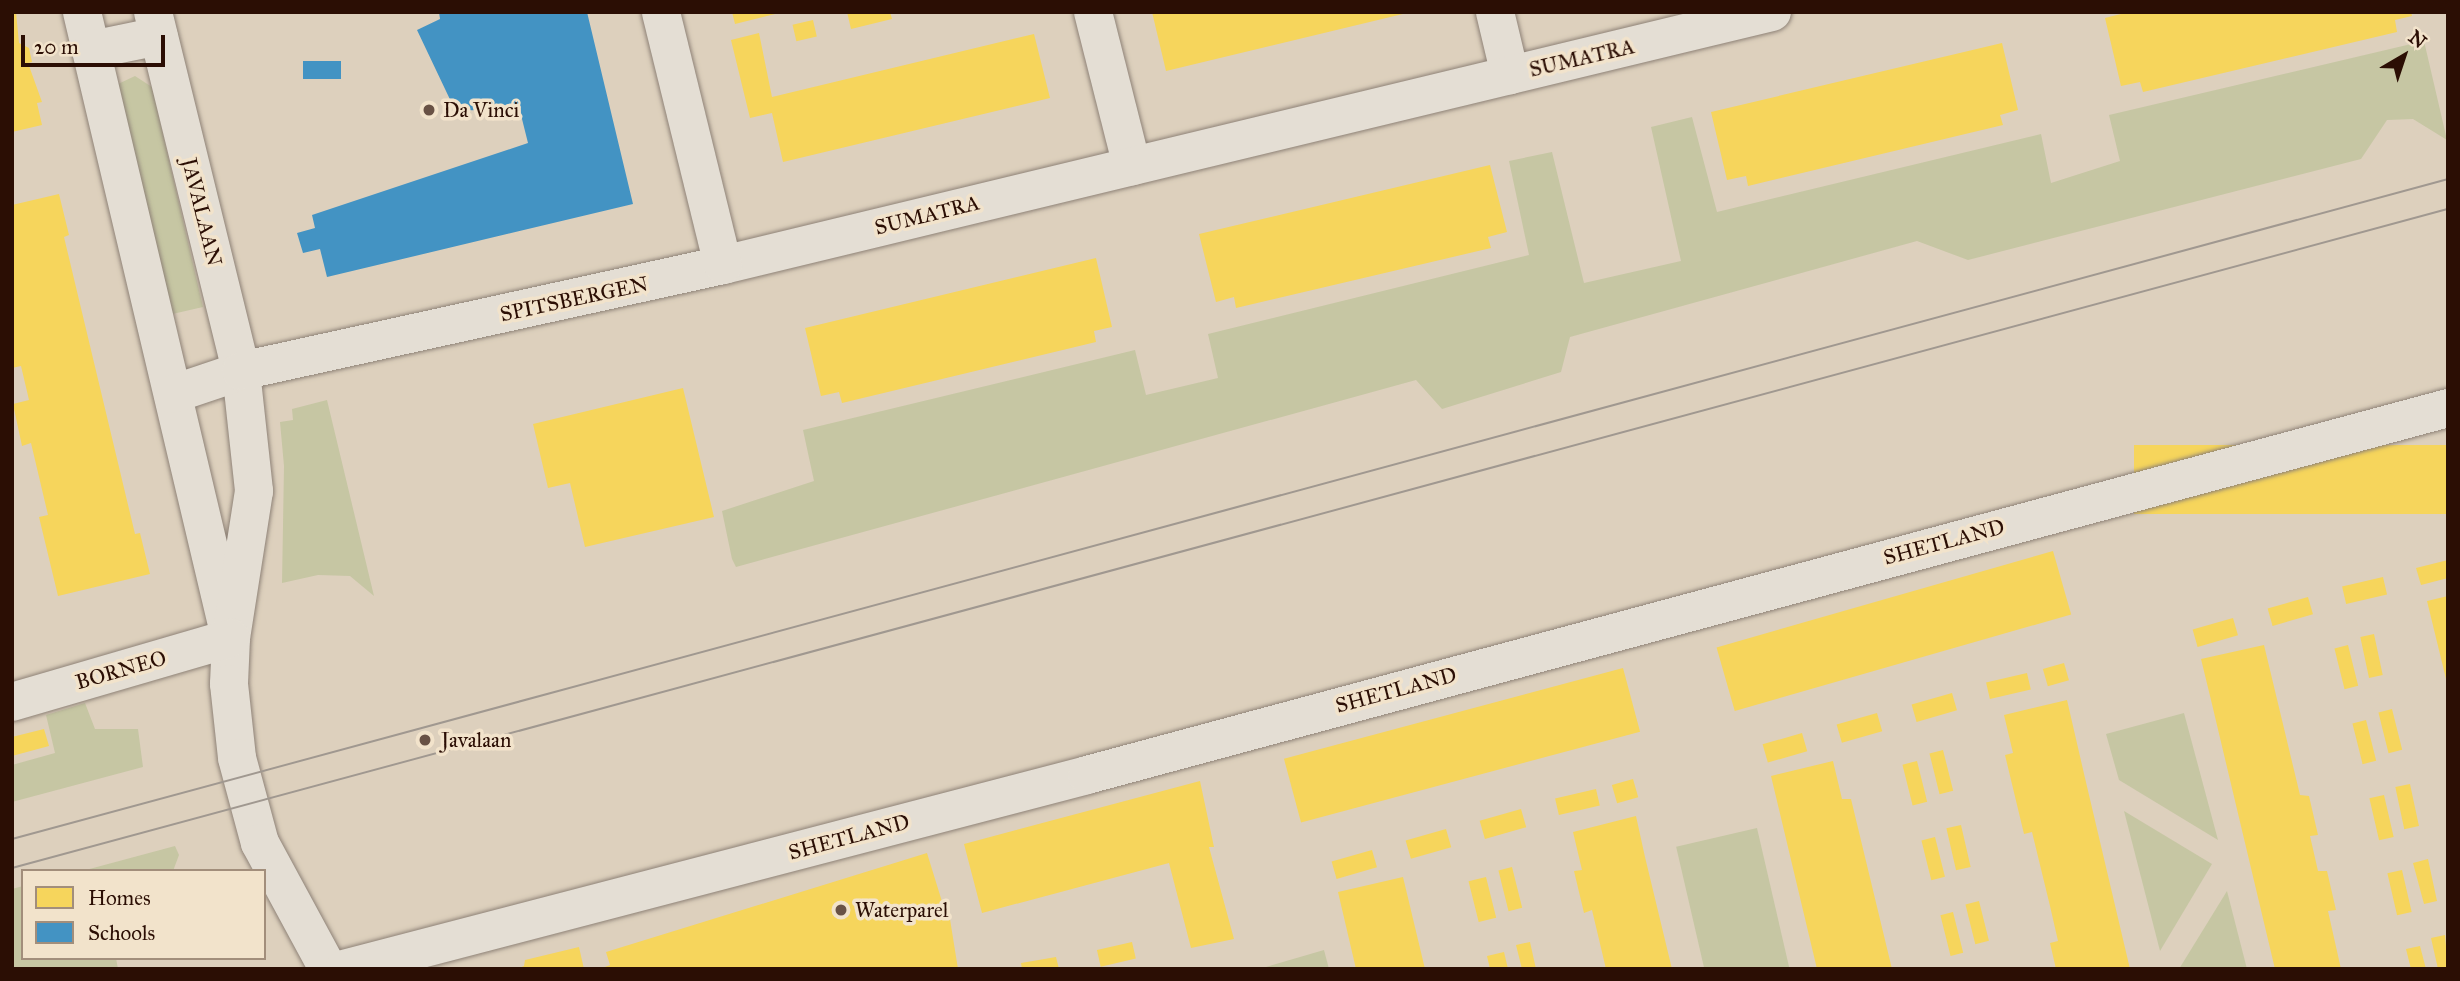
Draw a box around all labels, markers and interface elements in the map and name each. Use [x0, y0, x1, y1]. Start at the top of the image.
scale bar [24, 21, 168, 65]
north arrow [2369, 21, 2439, 91]
text: N [2404, 25, 2431, 53]
text: 20 m [34, 34, 79, 60]
street label: SUMATRA [1527, 34, 1637, 82]
place label: Da Vinci [443, 97, 519, 123]
marker: Da Vinci [421, 102, 437, 118]
street label: JAVALAAN [176, 155, 228, 269]
street label: SUMATRA [872, 190, 982, 240]
street label: SPITSBERGEN [498, 271, 650, 327]
street label: SHETLAND [1881, 514, 2007, 570]
street label: BORNEO [73, 645, 169, 695]
street label: SHETLAND [1333, 662, 1459, 718]
place label: Javalaan [441, 727, 511, 753]
marker: Javalaan [415, 730, 435, 750]
street label: SHETLAND [786, 809, 912, 865]
legend [21, 869, 266, 960]
text: Homes [88, 885, 151, 911]
place label: Waterparel [855, 897, 948, 923]
marker: Waterparel [833, 902, 849, 918]
text: Schools [88, 920, 155, 946]

